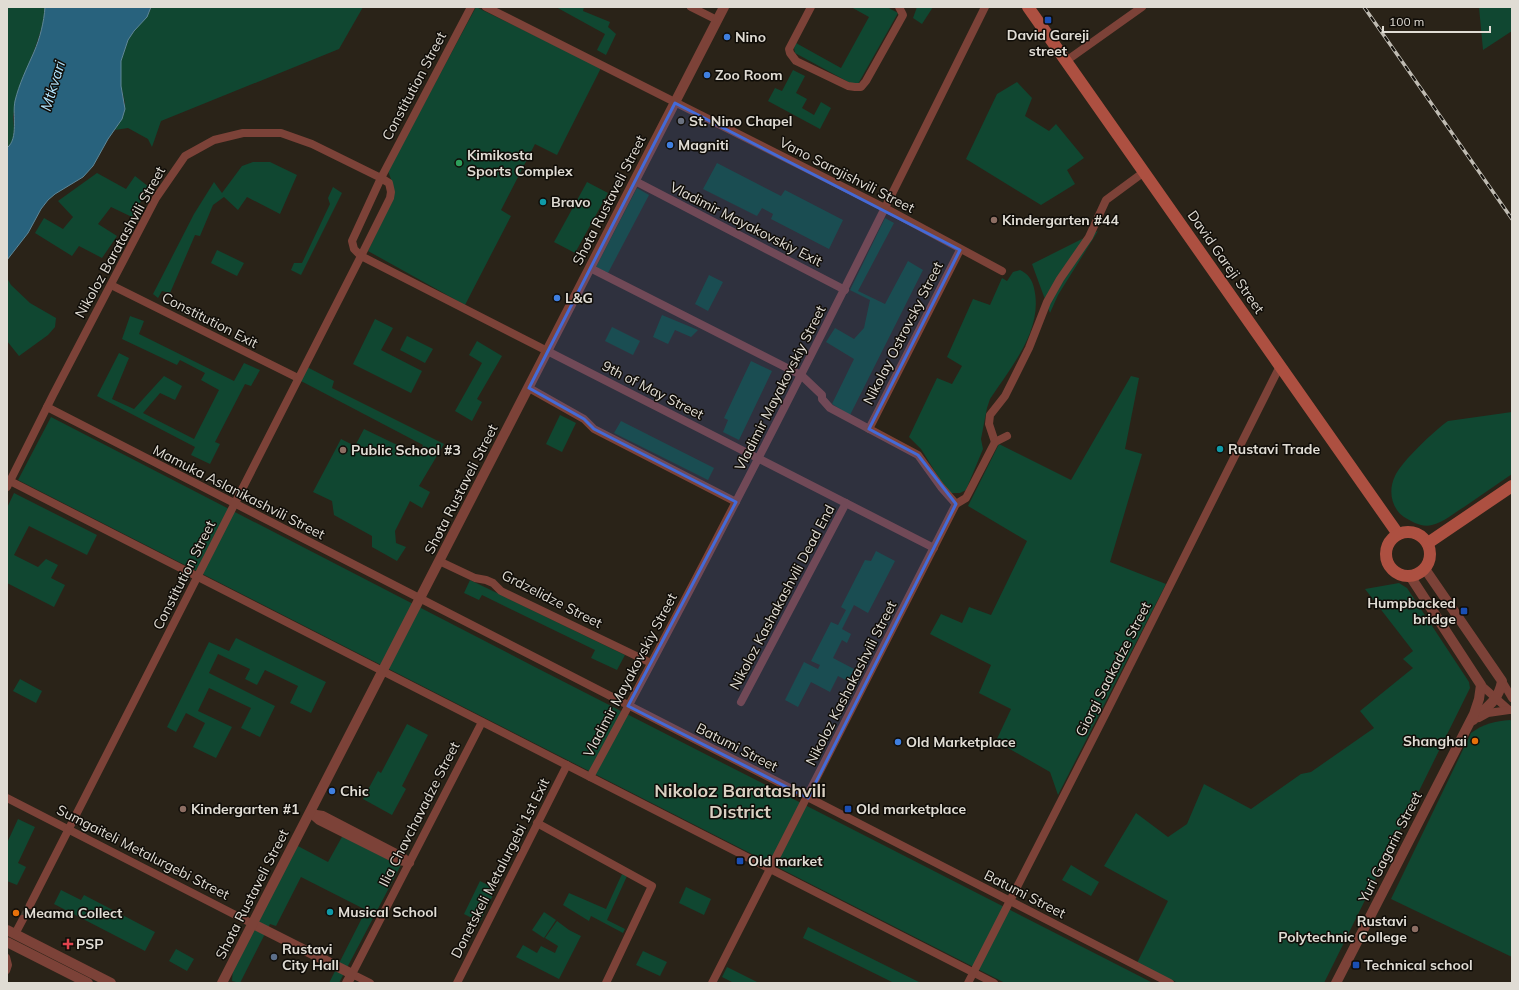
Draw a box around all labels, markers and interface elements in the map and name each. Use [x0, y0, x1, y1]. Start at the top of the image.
scale bar [1383, 8, 1490, 34]
text: 100 m [1389, 14, 1424, 29]
marker: David Gareji street [1043, 15, 1053, 25]
place label: David Gareji street [1007, 26, 1089, 60]
place label: Nino [735, 28, 766, 46]
street label: Constitution Street [378, 29, 450, 143]
marker: Nino [722, 32, 732, 42]
water label: Mtkvari [36, 58, 69, 113]
place label: Zoo Room [715, 66, 783, 84]
marker: Zoo Room [702, 70, 712, 80]
place label: St. Nino Chapel [689, 112, 792, 130]
marker: St. Nino Chapel [676, 116, 686, 126]
street label: Shota Rustaveli Street [568, 132, 650, 268]
street label: Vano Sarajishvili Street [776, 133, 918, 217]
place label: Magniti [678, 136, 729, 154]
marker: Magniti [665, 140, 675, 150]
place label: Kimikosta Sports Complex [467, 146, 573, 180]
marker: Kimikosta Sports Complex [454, 158, 464, 168]
street label: Nikoloz Baratashvili Street [71, 163, 169, 321]
street label: Vladimir Mayakovskiy Exit [667, 178, 825, 270]
place label: Bravo [551, 193, 590, 211]
marker: Bravo [538, 197, 548, 207]
street label: David Gareji Street [1184, 207, 1268, 317]
place label: Kindergarten #44 [1002, 211, 1119, 229]
marker: Kindergarten #44 [989, 215, 999, 225]
street label: Nikolay Ostrovsky Street [859, 258, 947, 408]
street label: Constitution Exit [159, 288, 261, 352]
place label: L&G [565, 289, 593, 307]
marker: L&G [552, 293, 562, 303]
street label: Vladimir Mayakovskiy Street [730, 302, 830, 474]
street label: 9th of May Street [599, 357, 707, 423]
street label: Shota Rustaveli Street [420, 421, 502, 557]
place label: Rustavi Trade [1228, 440, 1321, 458]
street label: Mamuka Aslanikashvili Street [150, 441, 328, 543]
place label: Public School #3 [351, 441, 461, 459]
marker: Rustavi Trade [1215, 444, 1225, 454]
marker: Public School #3 [338, 445, 348, 455]
street label: Nikoloz Kashakashvili Dead End [725, 501, 839, 693]
street label: Constitution Street [149, 517, 219, 633]
street label: Grdzelidze Street [499, 566, 605, 632]
street label: Vladimir Mayakovskiy Street [579, 590, 681, 760]
place label: Humpbacked bridge [1367, 594, 1456, 628]
street label: Nikoloz Kashakashvili Street [802, 598, 900, 768]
street label: Giorgi Saakadze Street [1071, 599, 1155, 739]
marker: Humpbacked bridge [1459, 606, 1469, 616]
street label: Batumi Street [693, 719, 781, 775]
place label: Shanghai [1403, 732, 1467, 750]
place label: Old Marketplace [906, 733, 1016, 751]
marker: Shanghai [1470, 736, 1480, 746]
marker: Old Marketplace [893, 737, 903, 747]
street label: Ilia Chavchavadze Street [375, 738, 463, 890]
street label: Donetskeli Metalurgebi 1st Exit [447, 775, 553, 961]
district label: Nikoloz Baratashvili District [654, 779, 826, 823]
place label: Chic [340, 782, 369, 800]
marker: Chic [327, 786, 337, 796]
street label: Yuri Gagarin Street [1354, 788, 1426, 906]
place label: Kindergarten #1 [191, 800, 299, 818]
place label: Old marketplace [856, 800, 966, 818]
street label: Sumgaiteli Metalurgebi Street [54, 801, 232, 904]
marker: Kindergarten #1 [178, 804, 188, 814]
marker: Old marketplace [843, 804, 853, 814]
street label: Shota Rustaveli Street [211, 826, 293, 962]
place label: Old market [748, 852, 823, 870]
marker: Old market [735, 856, 745, 866]
street label: Batumi Street [981, 866, 1069, 922]
place label: Musical School [338, 903, 437, 921]
place label: Meama Collect [24, 904, 123, 922]
marker: Musical School [325, 907, 335, 917]
marker: Meama Collect [11, 908, 21, 918]
place label: Rustavi Polytechnic College [1278, 912, 1407, 946]
marker: Rustavi Polytechnic College [1410, 924, 1420, 934]
place label: PSP [76, 935, 104, 953]
marker: PSP [63, 939, 73, 949]
place label: Rustavi City Hall [282, 940, 339, 974]
marker: Rustavi City Hall [269, 952, 279, 962]
place label: Technical school [1364, 956, 1473, 974]
marker: Technical school [1351, 960, 1361, 970]

